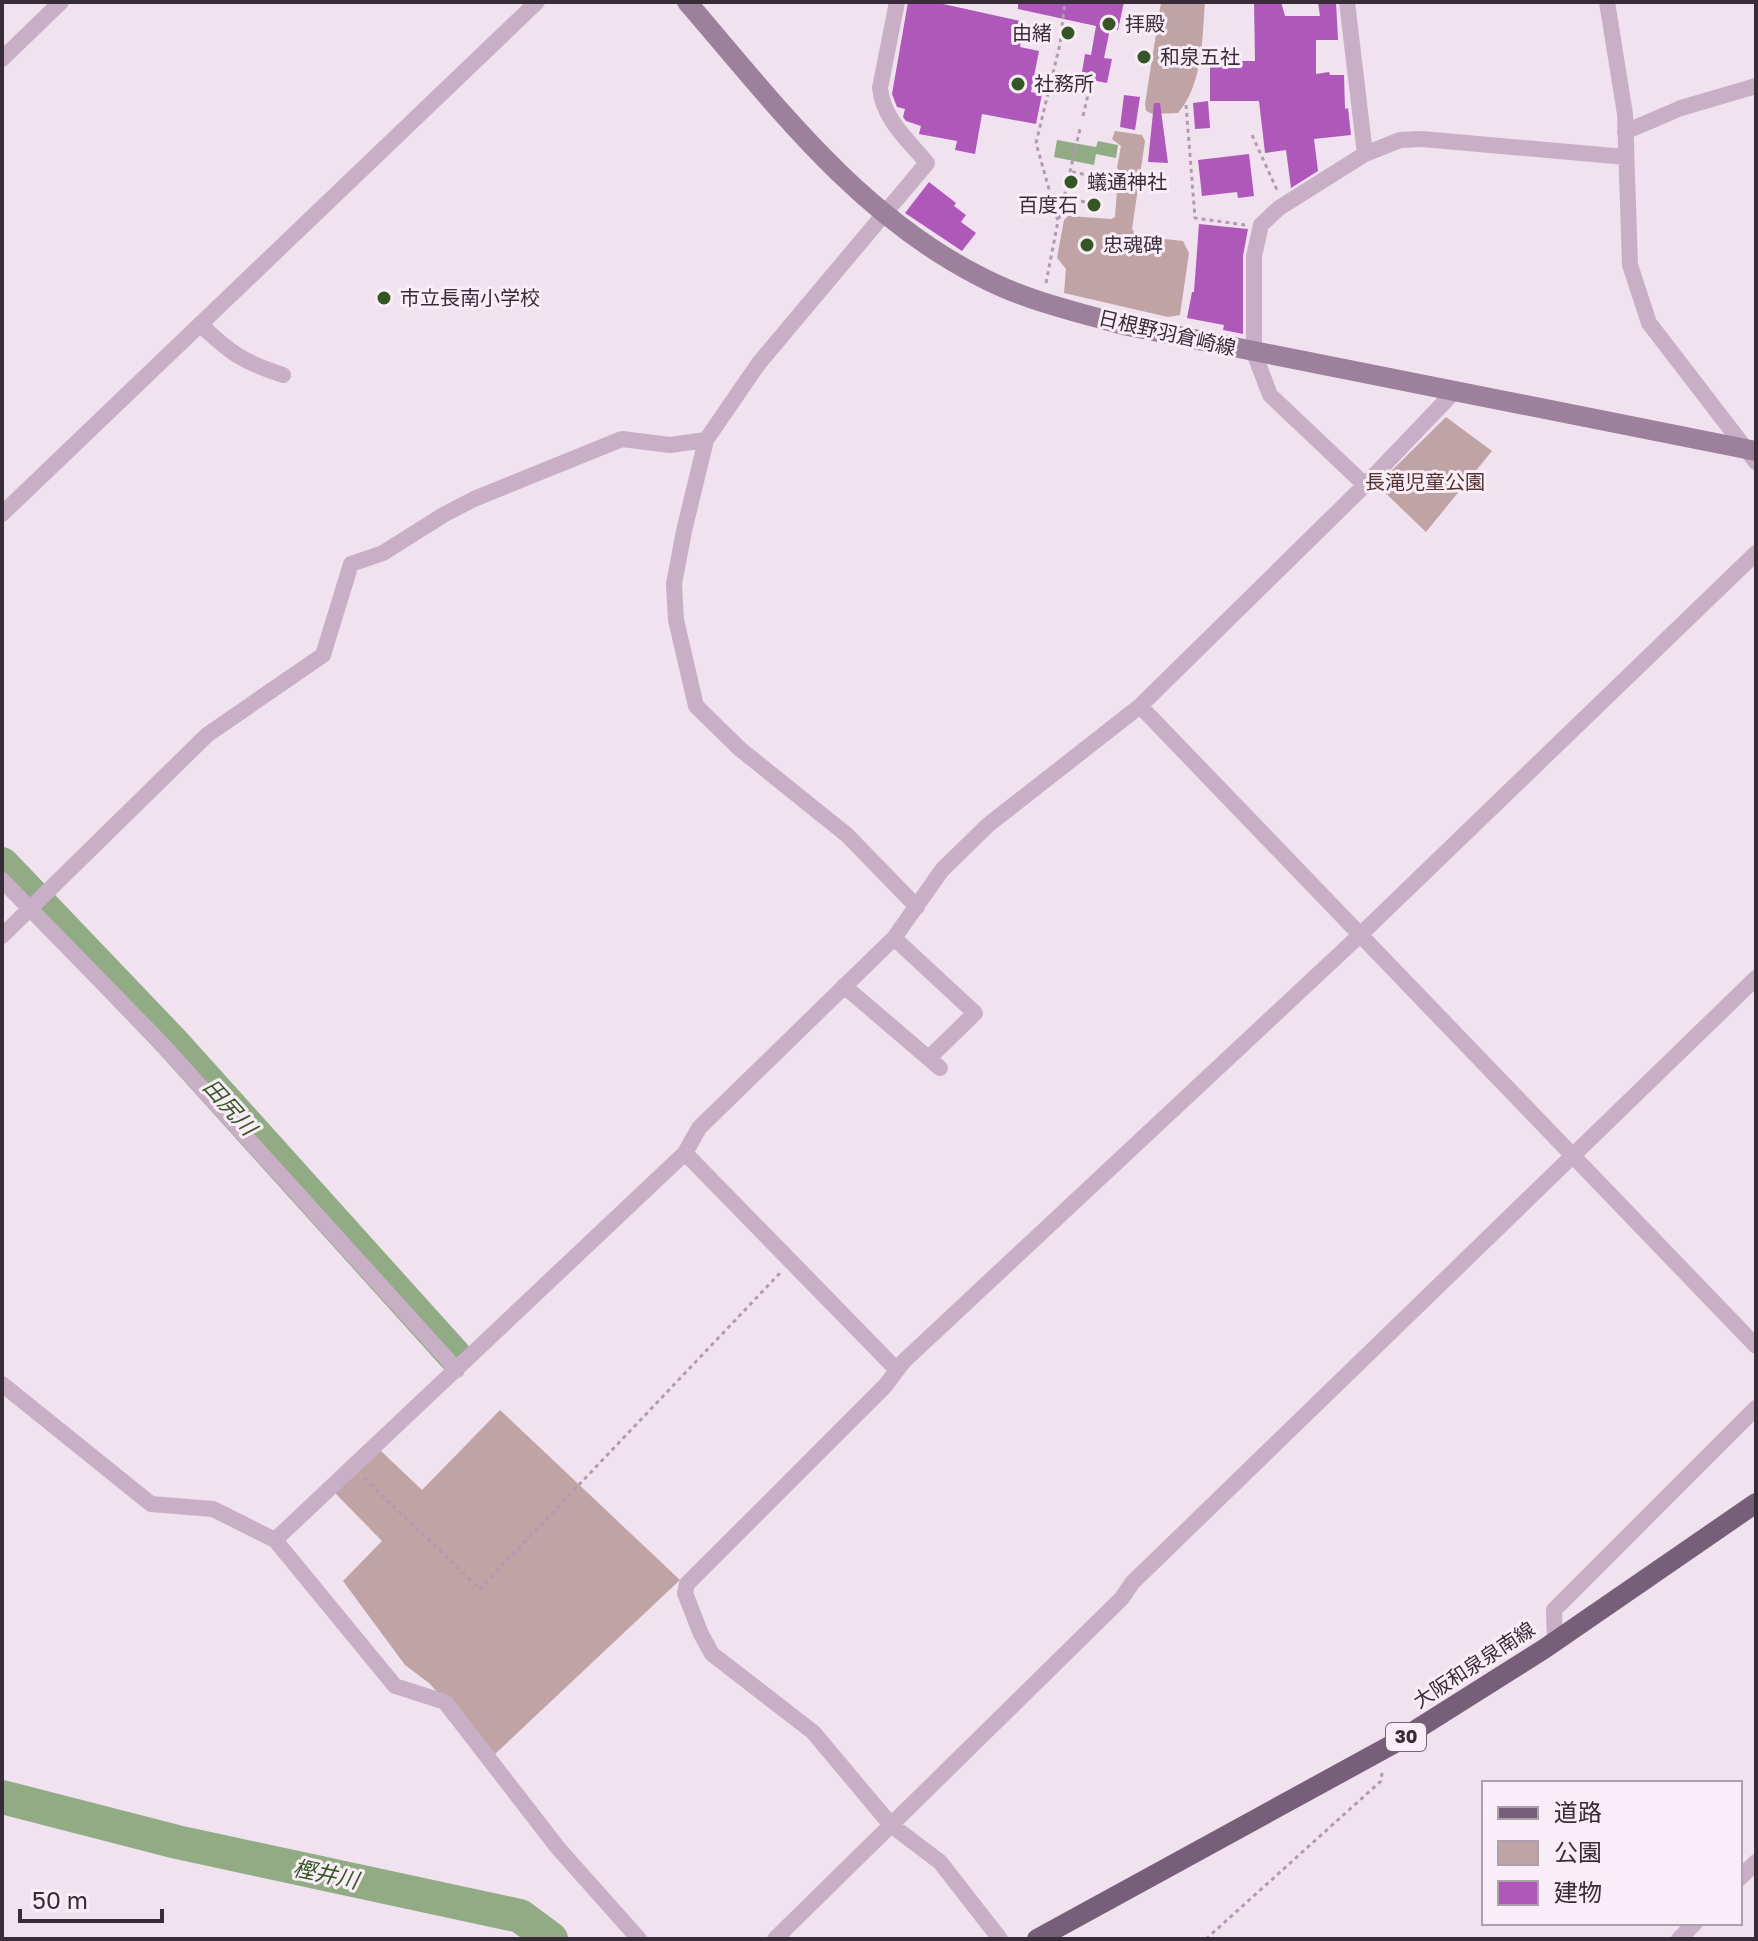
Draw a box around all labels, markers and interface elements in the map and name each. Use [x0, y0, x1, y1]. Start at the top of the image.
place label: 拝殿 [1125, 11, 1165, 35]
marker: 拝殿 [1100, 15, 1118, 33]
place label: 由緒 [1012, 20, 1052, 44]
marker: 由緒 [1059, 24, 1077, 42]
place label: 和泉五社 [1160, 44, 1240, 68]
marker: 和泉五社 [1135, 48, 1153, 66]
place label: 社務所 [1034, 71, 1094, 95]
marker: 社務所 [1009, 75, 1027, 93]
place label: 蟻通神社 [1087, 169, 1167, 193]
marker: 蟻通神社 [1062, 173, 1080, 191]
place label: 百度石 [1018, 192, 1078, 216]
marker: 百度石 [1085, 196, 1103, 214]
place label: 忠魂碑 [1103, 232, 1163, 256]
marker: 忠魂碑 [1078, 236, 1096, 254]
place label: 市立長南小学校 [400, 285, 540, 309]
marker: 市立長南小学校 [375, 289, 393, 307]
street label: 日根野羽倉崎線 [1096, 305, 1238, 359]
park label: 長滝児童公園 [1365, 469, 1485, 493]
water label: 田尻川 [198, 1073, 264, 1142]
street label: 大阪和泉泉南線 [1408, 1616, 1539, 1712]
road number: 30 [1386, 1723, 1426, 1751]
legend [1482, 1781, 1742, 1925]
text: 道路 [1554, 1797, 1602, 1826]
text: 公園 [1554, 1837, 1602, 1866]
water label: 樫井川 [291, 1853, 363, 1894]
scale bar [20, 1873, 162, 1923]
text: 建物 [1554, 1877, 1602, 1906]
text: 50 m [32, 1885, 88, 1914]

